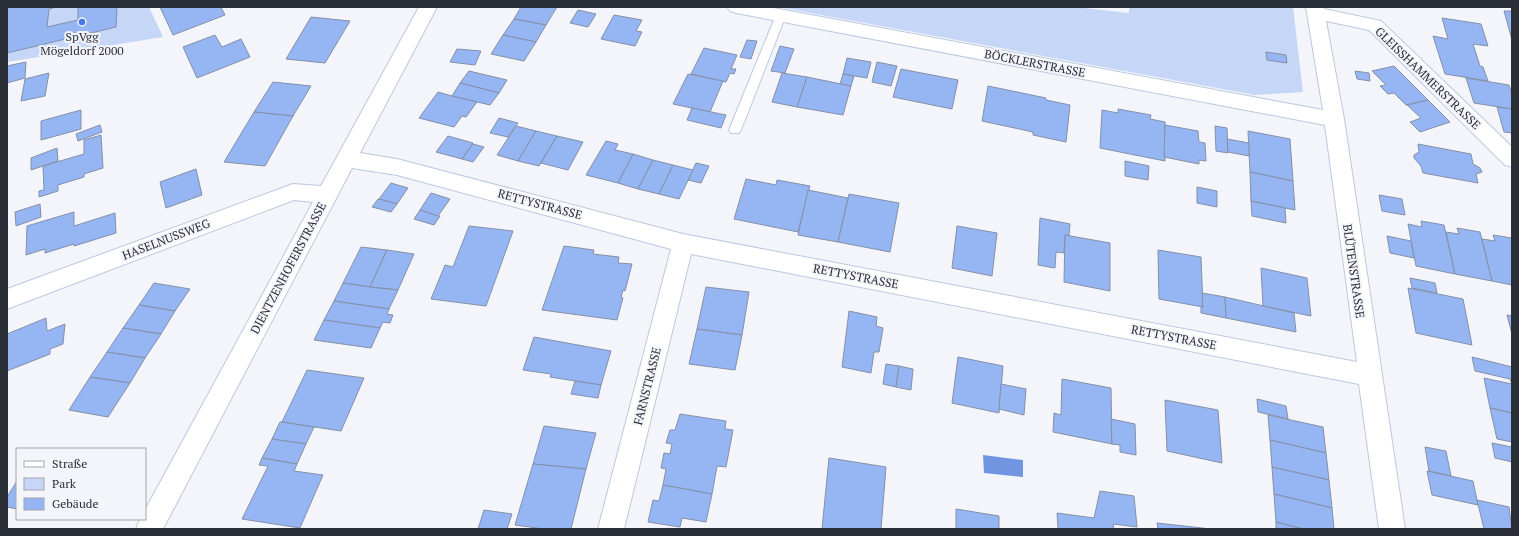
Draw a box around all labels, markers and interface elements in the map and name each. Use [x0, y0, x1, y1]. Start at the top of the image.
marker: SpVgg Mögeldorf 2000 [77, 17, 87, 27]
street label: GLEISSHAMMERSTRASSE [1372, 24, 1484, 132]
place label: SpVgg Mögeldorf 2000 [40, 29, 124, 58]
street label: BÖCKLERSTRASSE [983, 46, 1087, 80]
street label: RETTYSTRASSE [496, 186, 584, 222]
street label: DIENTZENHOFERSTRASSE [247, 200, 329, 336]
street label: HASELNUSSWEG [120, 215, 213, 263]
street label: BLÜTENSTRASSE [1340, 223, 1368, 319]
street label: RETTYSTRASSE [812, 260, 900, 292]
street label: RETTYSTRASSE [1130, 321, 1218, 353]
street label: FARNSTRASSE [630, 345, 664, 427]
legend [16, 448, 146, 520]
text: Straße [52, 456, 87, 471]
text: Park [52, 476, 77, 491]
text: Gebäude [52, 496, 98, 511]

